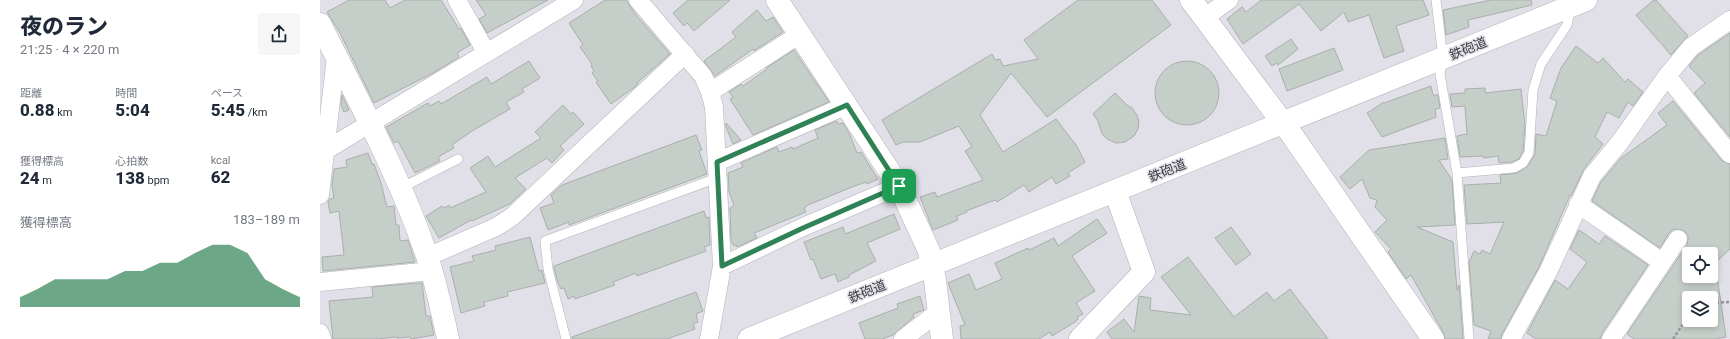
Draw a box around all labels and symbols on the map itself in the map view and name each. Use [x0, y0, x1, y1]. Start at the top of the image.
street label: 鉄砲道 [1447, 34, 1489, 63]
street label: 鉄砲道 [1146, 156, 1188, 185]
pin [882, 169, 916, 203]
street label: 鉄砲道 [846, 277, 888, 306]

